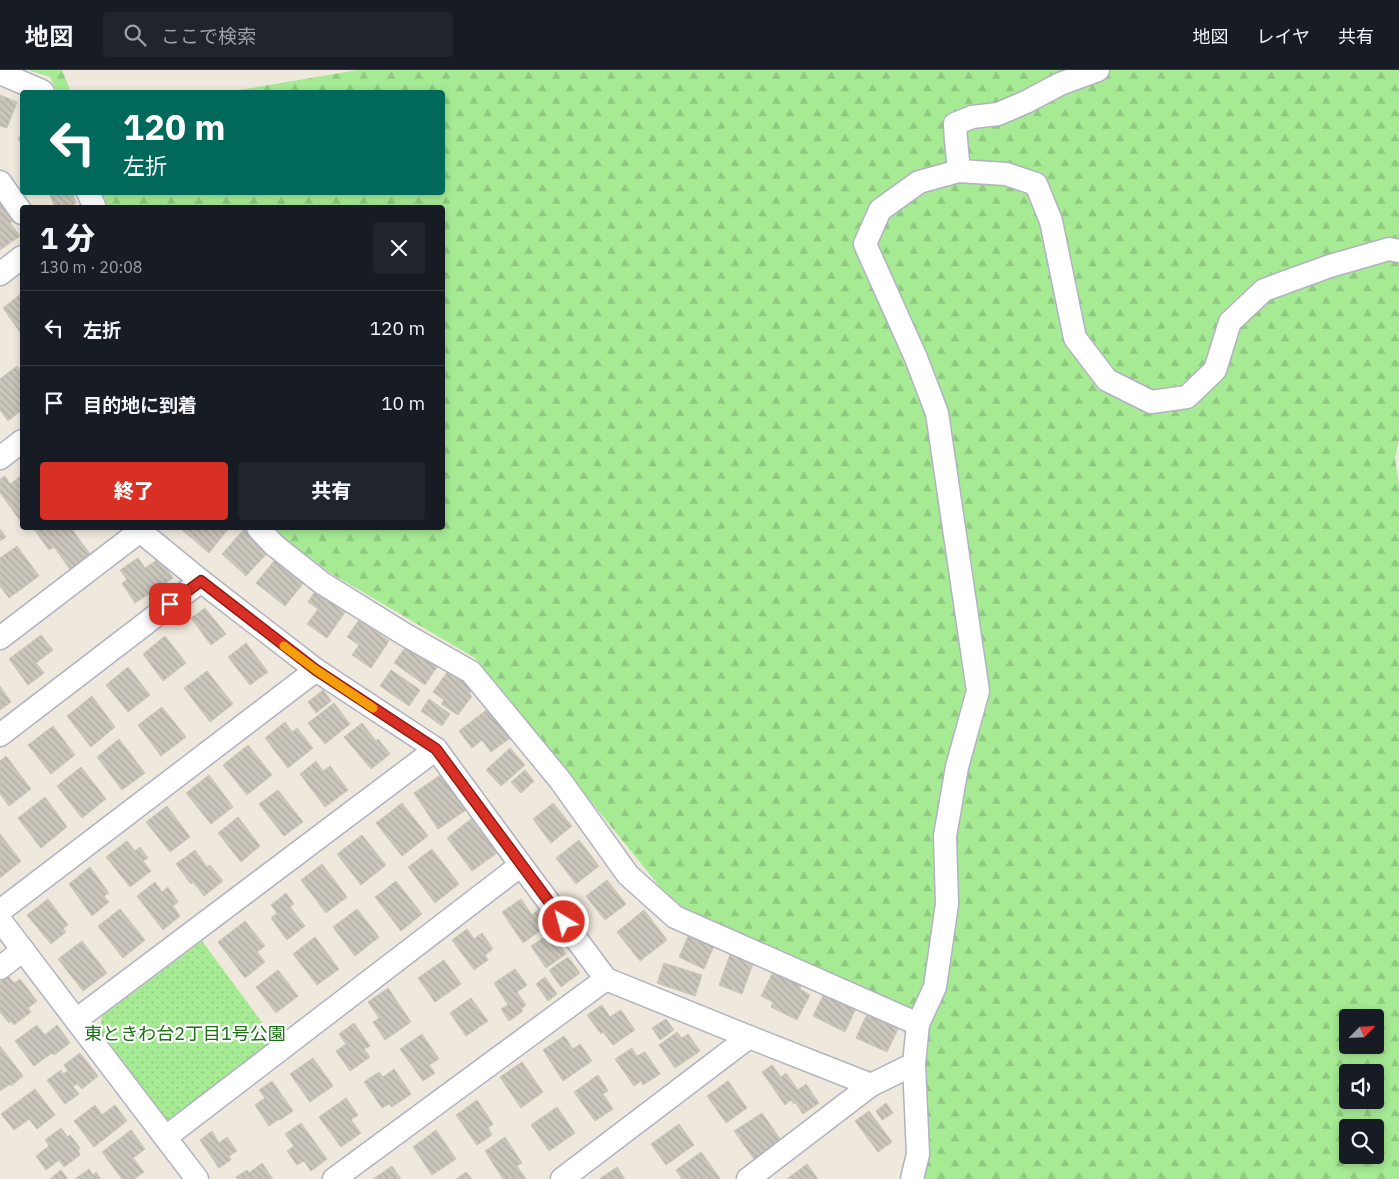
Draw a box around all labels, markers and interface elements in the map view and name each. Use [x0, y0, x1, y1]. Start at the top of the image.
search box [103, 12, 453, 57]
text: 地図 [25, 20, 73, 52]
icon: search [121, 21, 149, 49]
text: ここで検索 [161, 24, 256, 48]
text: 地図 [1193, 25, 1229, 48]
text: レイヤ [1257, 25, 1310, 48]
text: 共有 [1338, 25, 1374, 48]
text: 120 m [123, 104, 226, 150]
icon: left [40, 110, 105, 175]
text: 左折 [123, 151, 167, 180]
text: 1 分 [40, 218, 95, 257]
button: close [373, 222, 425, 274]
text: 130 m · 20:08 [40, 257, 142, 277]
icon: left [40, 314, 68, 342]
text: 120 m [370, 316, 425, 340]
text: 左折 [83, 318, 121, 342]
icon: arrive [40, 389, 68, 417]
text: 10 m [381, 391, 425, 415]
text: 目的地に到着 [83, 393, 197, 417]
button: 終了 [40, 462, 228, 520]
button: 共有 [238, 462, 425, 520]
pin [149, 583, 191, 625]
icon: arrive [156, 590, 184, 618]
position arrow [537, 895, 589, 947]
north arrow [1339, 1009, 1384, 1054]
map controls [1339, 1009, 1384, 1164]
park label: 東ときわ台2丁目1号公園 [84, 1022, 286, 1045]
button: sound [1339, 1064, 1384, 1109]
button: search [1339, 1119, 1384, 1164]

